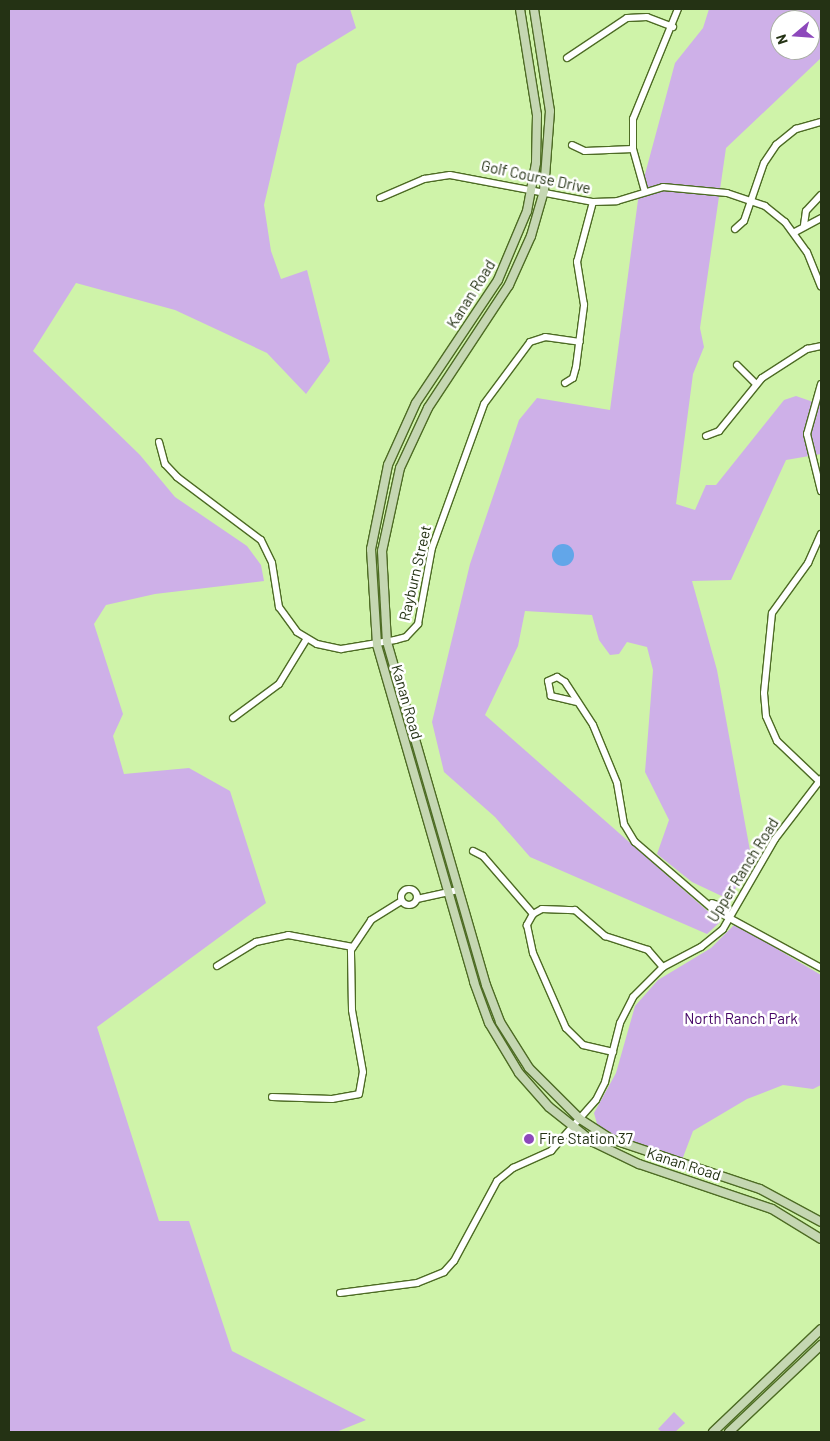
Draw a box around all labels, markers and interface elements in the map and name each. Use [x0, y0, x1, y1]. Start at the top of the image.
north arrow [770, 10, 820, 60]
text: N [772, 32, 791, 47]
street label: Golf Course Drive [480, 157, 592, 197]
street label: Kanan Road [443, 257, 499, 331]
street label: Rayburn Street [395, 524, 435, 622]
street label: Kanan Road [388, 663, 426, 741]
street label: Upper Ranch Road [704, 815, 782, 925]
park label: North Ranch Park [684, 1010, 798, 1028]
place label: Fire Station 37 [539, 1130, 633, 1148]
marker: Fire Station 37 [523, 1133, 535, 1145]
street label: Kanan Road [645, 1144, 723, 1184]

